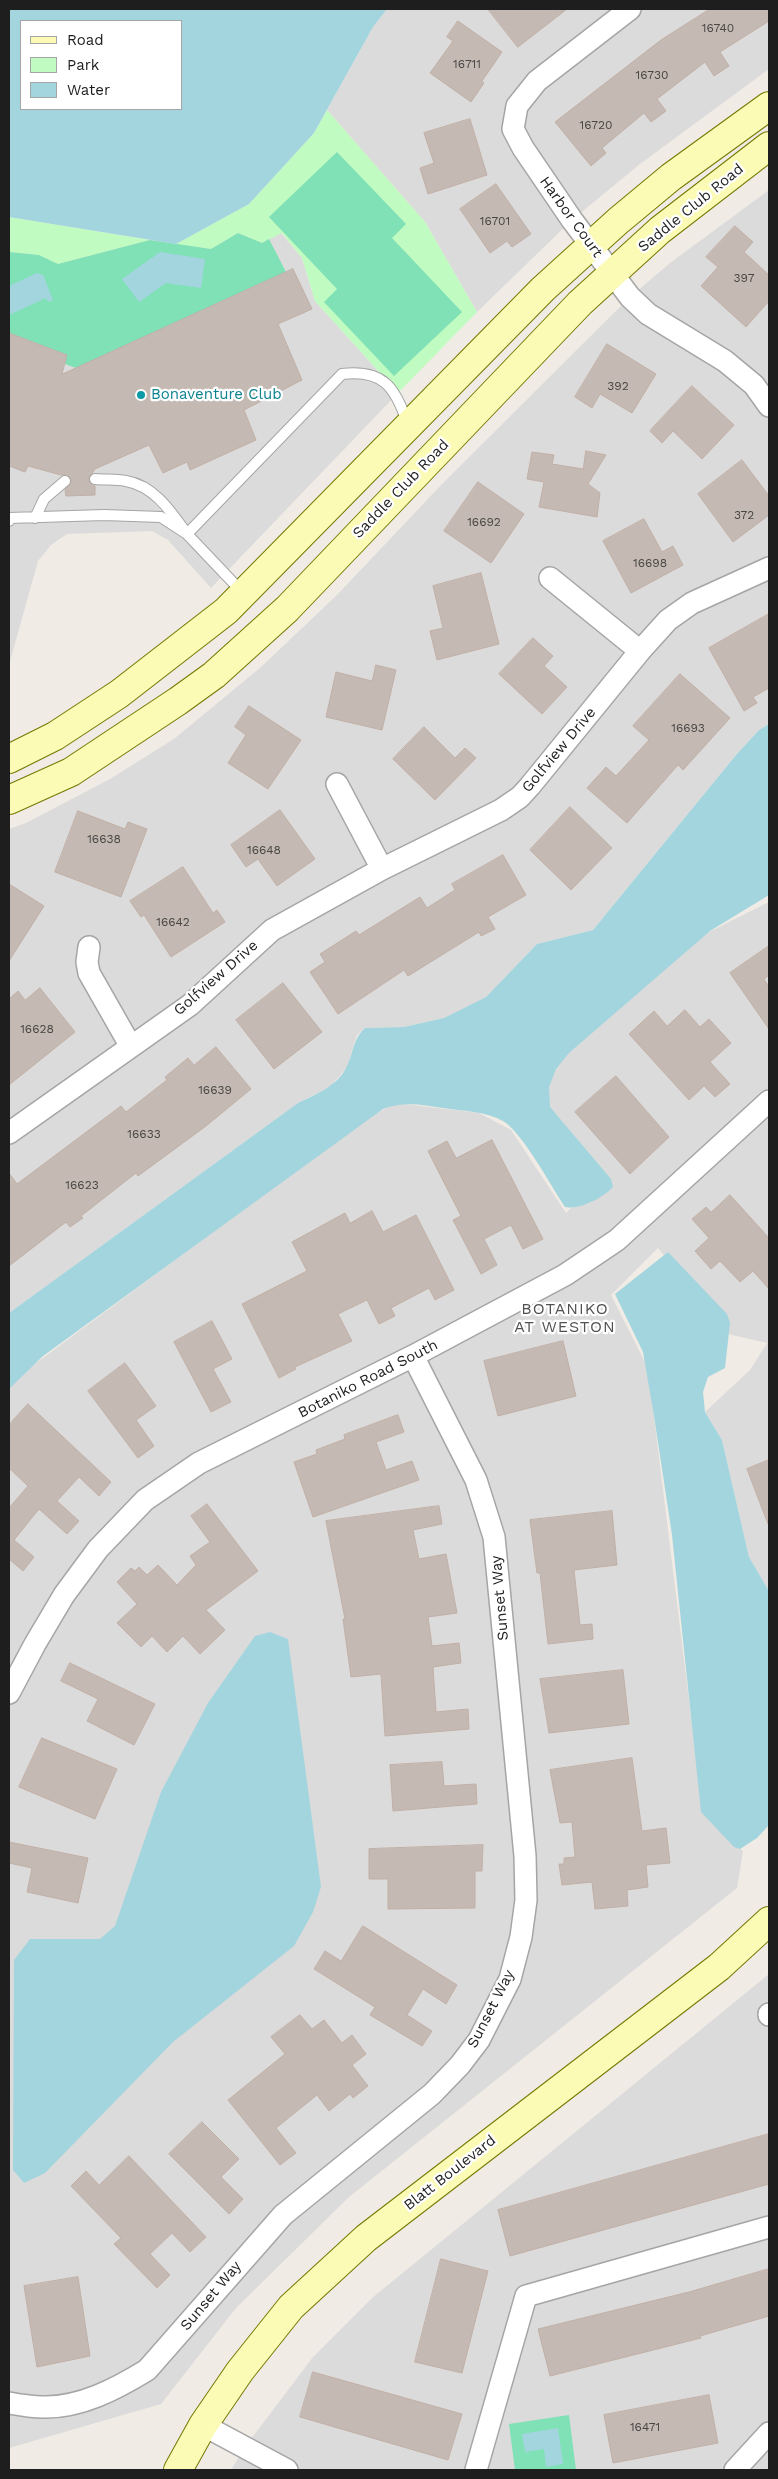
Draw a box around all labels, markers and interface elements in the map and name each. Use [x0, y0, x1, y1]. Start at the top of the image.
legend [20, 20, 182, 110]
house number: 16740 [702, 21, 734, 35]
text: Road [67, 31, 104, 49]
text: Park [67, 56, 99, 74]
house number: 16711 [453, 57, 481, 71]
house number: 16730 [635, 68, 669, 82]
text: Water [67, 81, 110, 99]
house number: 16720 [579, 118, 613, 132]
street label: Saddle Club Road [635, 160, 747, 256]
street label: Harbor Court [536, 173, 606, 261]
house number: 16701 [480, 214, 510, 228]
house number: 397 [734, 271, 754, 285]
house number: 392 [607, 379, 629, 393]
place label: Bonaventure Club [151, 386, 282, 404]
marker: Bonaventure Club [135, 389, 147, 401]
street label: Saddle Club Road [349, 436, 453, 542]
house number: 372 [734, 508, 754, 522]
house number: 16692 [467, 515, 501, 529]
house number: 16698 [633, 556, 667, 570]
street label: Golfview Drive [518, 704, 600, 796]
house number: 16693 [671, 721, 705, 735]
house number: 16638 [87, 832, 121, 846]
house number: 16648 [247, 843, 281, 857]
house number: 16642 [156, 915, 190, 929]
street label: Golfview Drive [170, 937, 262, 1019]
house number: 16628 [20, 1022, 54, 1036]
house number: 16639 [198, 1083, 232, 1097]
house number: 16633 [127, 1127, 161, 1141]
house number: 16623 [65, 1178, 99, 1192]
district label: BOTANIKO AT WESTON [513, 1299, 617, 1337]
street label: Botaniko Road South [295, 1336, 441, 1422]
street label: Sunset Way [487, 1555, 513, 1641]
street label: Sunset Way [464, 1967, 518, 2051]
street label: Blatt Boulevard [400, 2132, 500, 2214]
street label: Sunset Way [177, 2257, 245, 2335]
house number: 16471 [630, 2420, 660, 2434]

